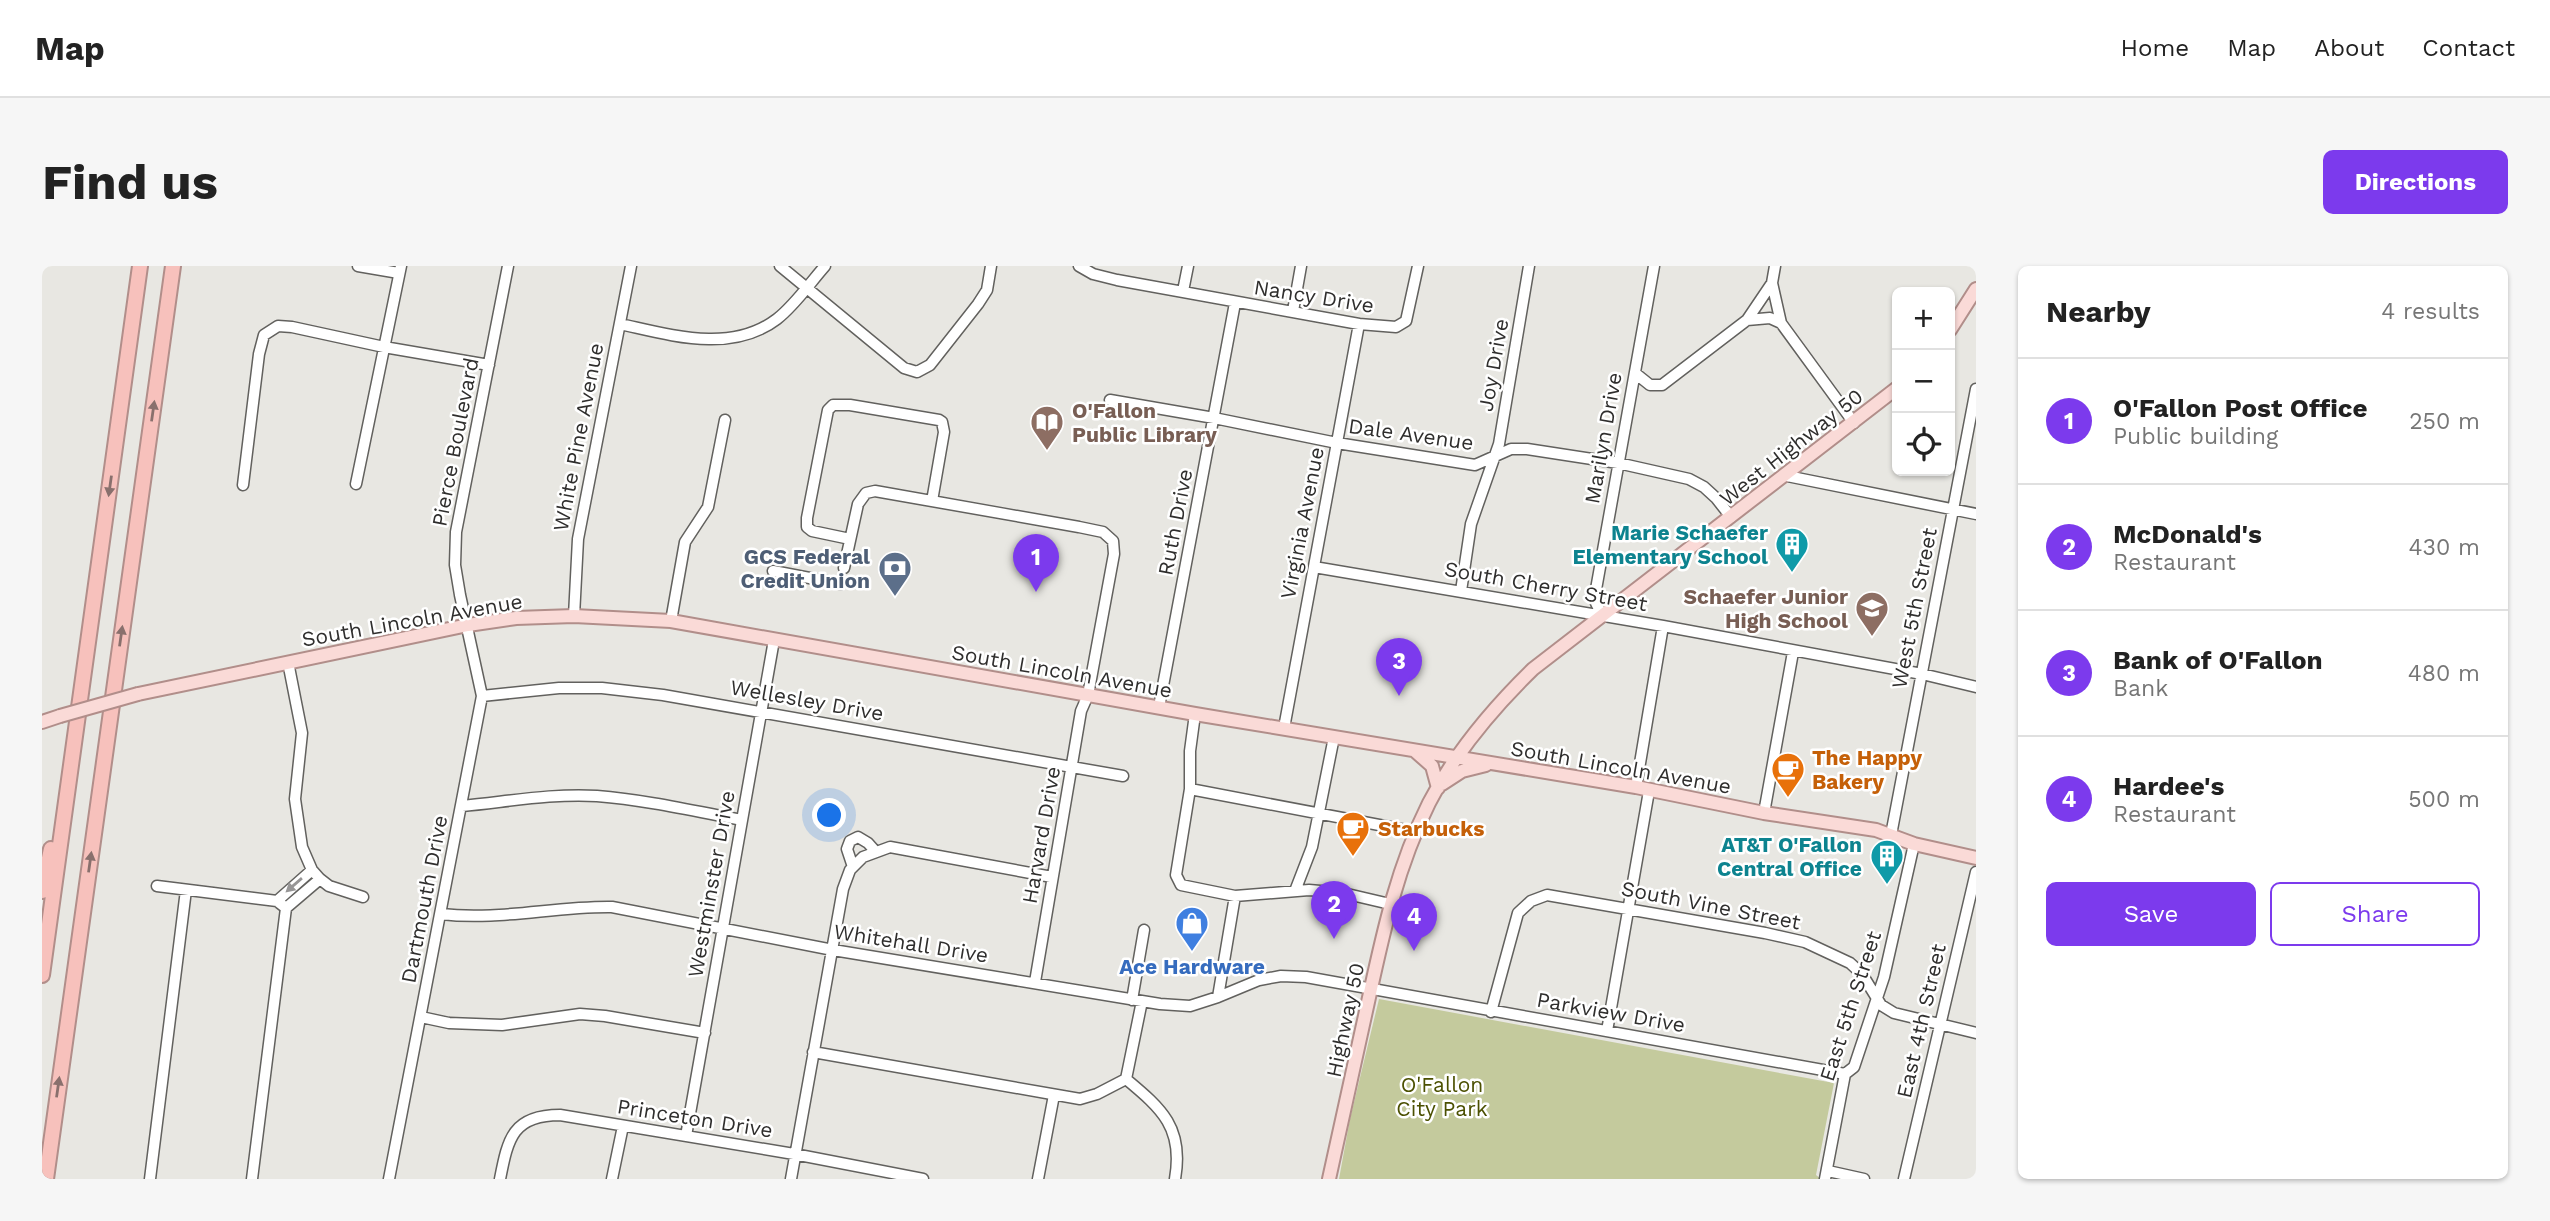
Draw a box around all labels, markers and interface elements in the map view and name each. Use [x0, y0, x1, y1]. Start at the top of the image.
text: Map [35, 29, 105, 68]
text: Home [2121, 34, 2189, 62]
text: Map [2227, 34, 2276, 62]
text: About [2314, 34, 2384, 62]
text: Contact [2422, 34, 2515, 62]
button: Directions [2323, 150, 2508, 214]
text: Find us [42, 153, 218, 211]
street label: Nancy Drive [1252, 274, 1376, 318]
map controls [1892, 287, 1955, 476]
button: + [1892, 287, 1955, 350]
text: Nearby [2046, 294, 2151, 329]
text: 4 results [2381, 298, 2480, 325]
street label: Joy Drive [1473, 317, 1513, 413]
street label: White Pine Avenue [548, 341, 608, 533]
button: − [1892, 350, 1955, 413]
street label: Pierce Boulevard [426, 356, 484, 528]
street label: Marilyn Drive [1579, 370, 1627, 506]
street label: West Highway 50 [1714, 383, 1868, 511]
text: O'Fallon Post Office [2113, 393, 2368, 423]
place label: O'Fallon Public Library [1072, 398, 1217, 447]
one-way arrow [147, 400, 158, 422]
library icon: O'Fallon Public Library [1028, 403, 1066, 452]
text: 1 [2064, 408, 2074, 435]
text: 250 m [2409, 408, 2480, 435]
street label: Dale Avenue [1347, 413, 1475, 455]
button: locate [1892, 413, 1955, 476]
text: Public building [2113, 423, 2278, 450]
street label: Virginia Avenue [1275, 445, 1329, 601]
street label: Ruth Drive [1152, 467, 1198, 577]
one-way arrow [104, 475, 115, 497]
text: McDonald's [2113, 519, 2262, 549]
place label: Marie Schaefer Elementary School [1572, 520, 1768, 569]
building icon: Marie Schaefer Elementary School [1773, 525, 1811, 574]
street label: West 5th Street [1886, 525, 1942, 690]
pin: 1 [1013, 534, 1059, 592]
text: 2 [2062, 534, 2076, 561]
text: 430 m [2408, 534, 2480, 561]
place label: GCS Federal Credit Union [741, 544, 870, 593]
bank icon: GCS Federal Credit Union [876, 549, 914, 598]
text: Restaurant [2113, 549, 2236, 576]
street label: South Cherry Street [1443, 556, 1649, 616]
place label: Schaefer Junior High School [1684, 584, 1848, 633]
street label: South Lincoln Avenue [300, 588, 524, 652]
school or university icon: Schaefer Junior High School [1853, 589, 1891, 638]
one-way arrow [116, 625, 127, 647]
pin: 3 [1376, 638, 1422, 696]
street label: South Lincoln Avenue [950, 639, 1174, 703]
text: Bank of O'Fallon [2113, 645, 2323, 675]
text: 3 [2062, 660, 2076, 687]
text: 480 m [2408, 660, 2480, 687]
street label: Wellesley Drive [728, 674, 886, 726]
text: Bank [2113, 675, 2168, 702]
street label: South Lincoln Avenue [1509, 735, 1733, 799]
place label: The Happy Bakery [1812, 745, 1922, 794]
cafe icon: The Happy Bakery [1769, 750, 1807, 799]
street label: Harvard Drive [1017, 764, 1065, 906]
text: Hardee's [2113, 771, 2224, 801]
text: 4 [2062, 786, 2076, 813]
text: 500 m [2408, 786, 2480, 813]
street label: Westminster Drive [682, 789, 740, 979]
your location [812, 798, 846, 832]
text: Restaurant [2113, 801, 2236, 828]
cafe icon: Starbucks [1334, 809, 1372, 858]
street label: Dartmouth Drive [395, 813, 453, 985]
place label: Starbucks [1378, 816, 1484, 841]
place label: AT&T O'Fallon Central Office [1717, 832, 1862, 881]
building icon: AT&T O'Fallon Central Office [1868, 837, 1906, 886]
one-way arrow [85, 851, 96, 873]
street label: South Vine Street [1619, 875, 1803, 935]
one-way arrow [285, 877, 303, 893]
pin: 2 [1311, 881, 1357, 939]
button: Save [2046, 882, 2256, 946]
button: Share [2270, 882, 2480, 946]
pin: 4 [1391, 893, 1437, 951]
shop icon: Ace Hardware [1173, 904, 1211, 953]
street label: Whitehall Drive [832, 918, 990, 968]
street label: East 5th Street [1814, 927, 1886, 1084]
street label: East 4th Street [1891, 941, 1951, 1100]
place label: Ace Hardware [1119, 954, 1265, 979]
street label: Highway 50 [1321, 960, 1369, 1080]
street label: Parkview Drive [1535, 987, 1687, 1037]
park label: O'Fallon City Park [1396, 1072, 1488, 1121]
one-way arrow [53, 1076, 64, 1098]
street label: Princeton Drive [615, 1093, 775, 1143]

